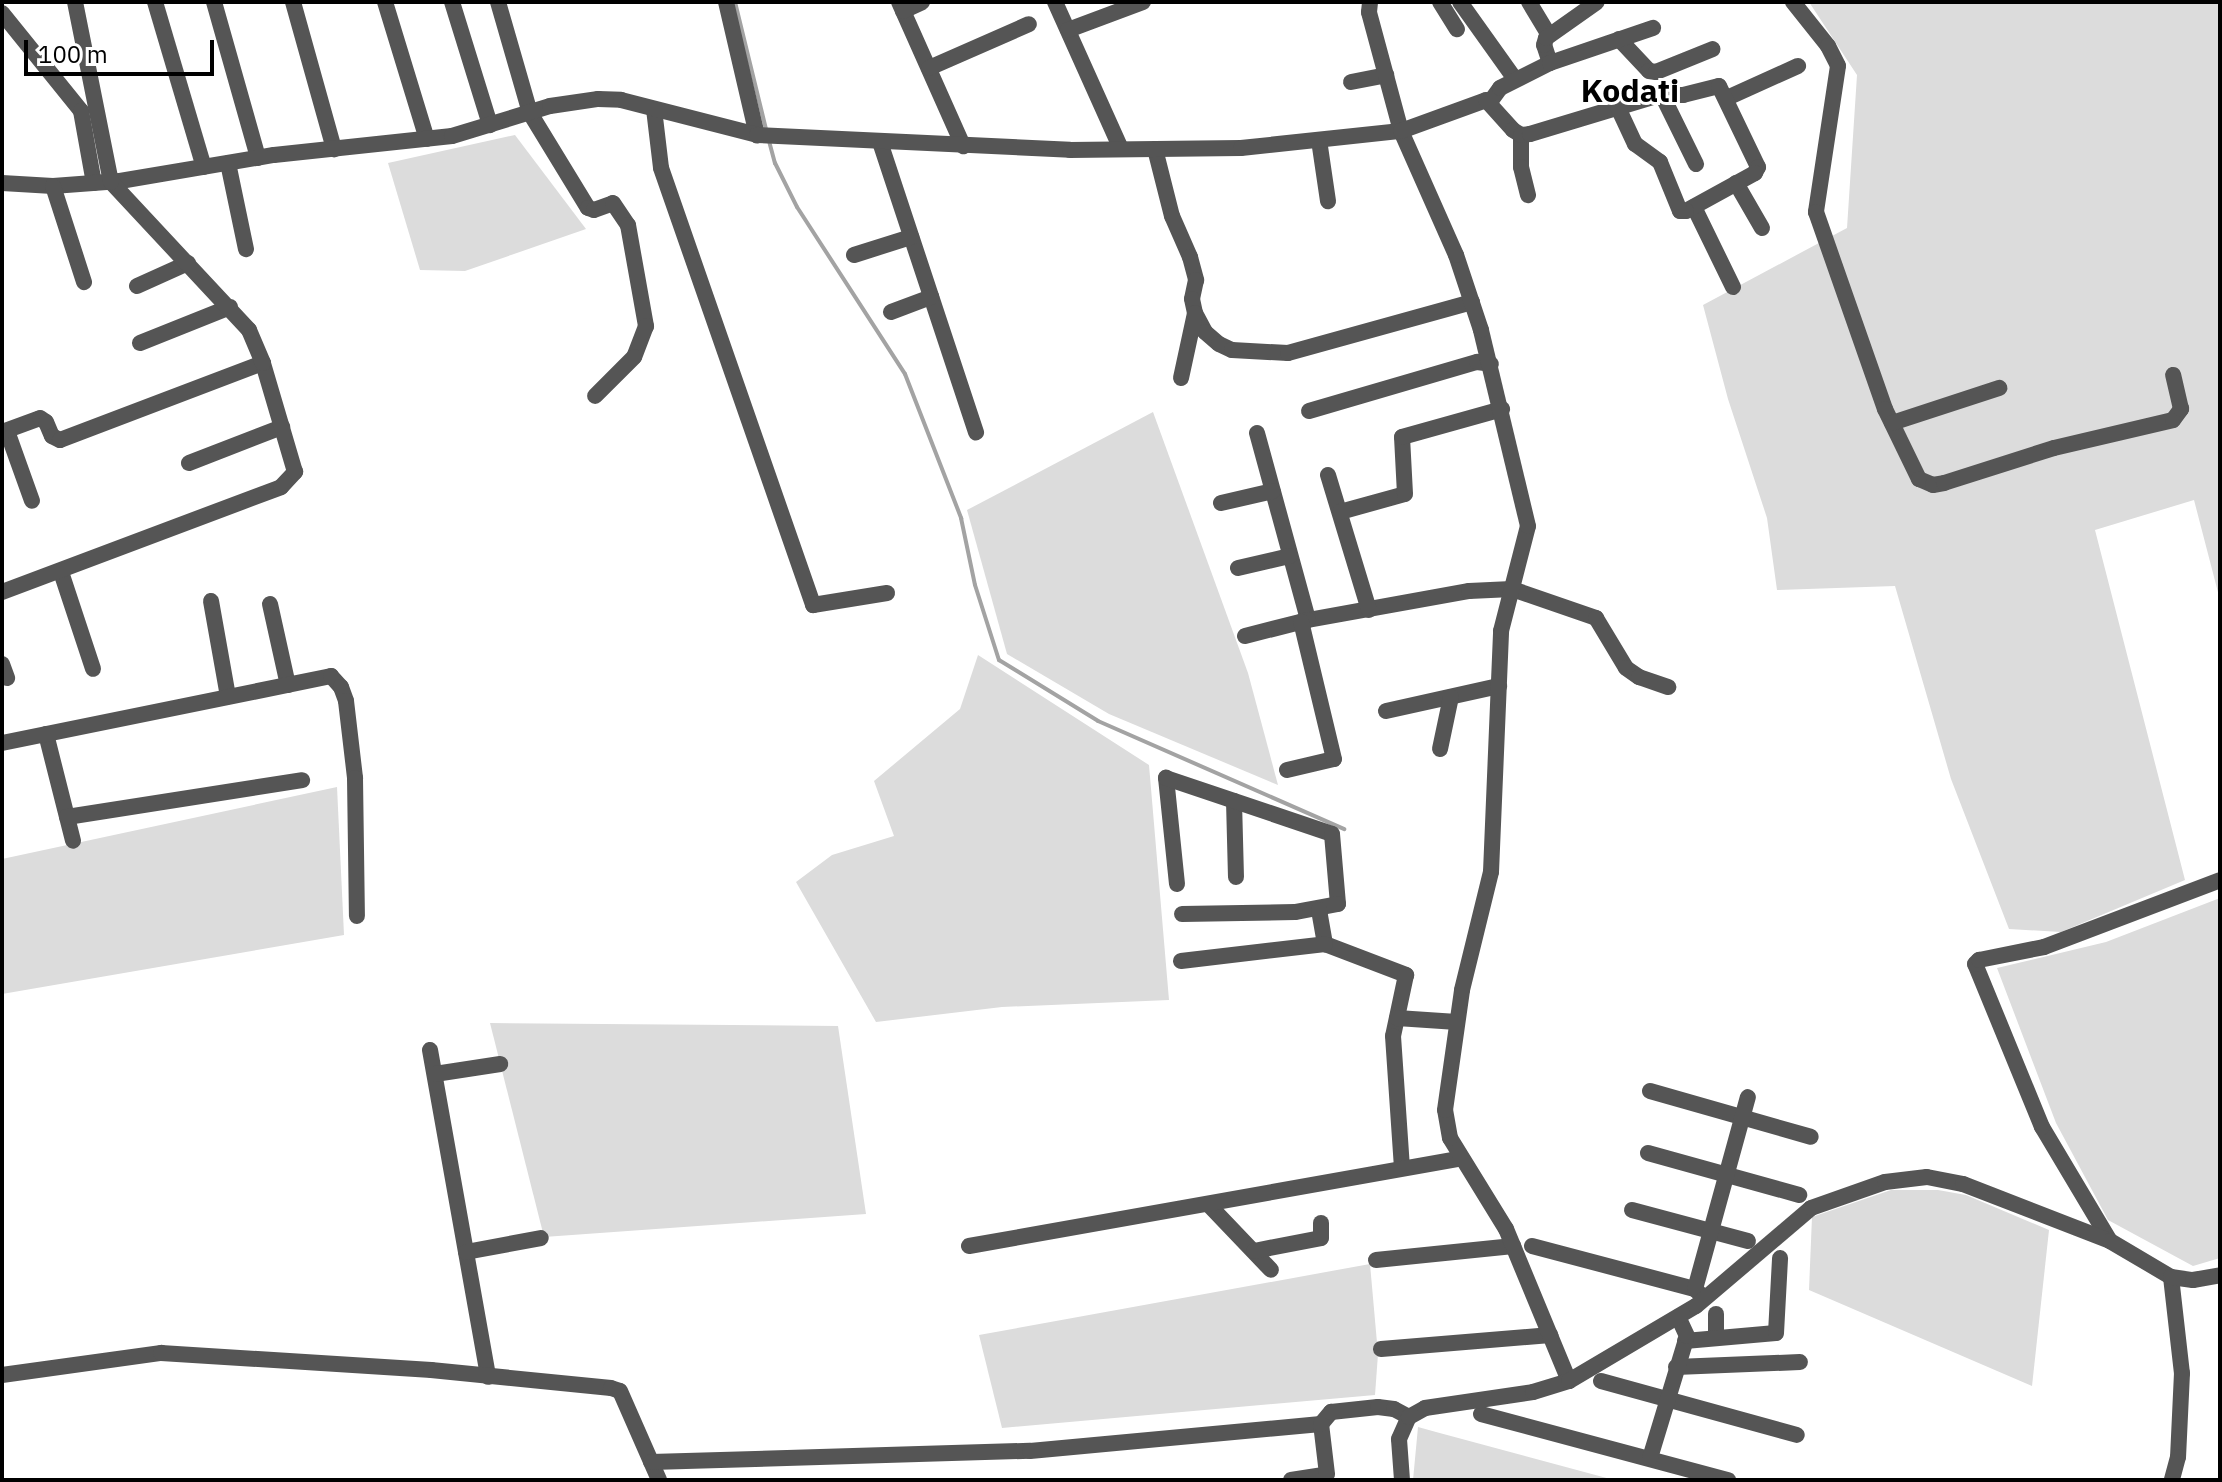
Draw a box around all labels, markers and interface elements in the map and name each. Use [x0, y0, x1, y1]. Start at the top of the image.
scale bar [28, 24, 218, 74]
text: 100 m [38, 38, 108, 70]
district label: Kodati [1581, 71, 1679, 109]

